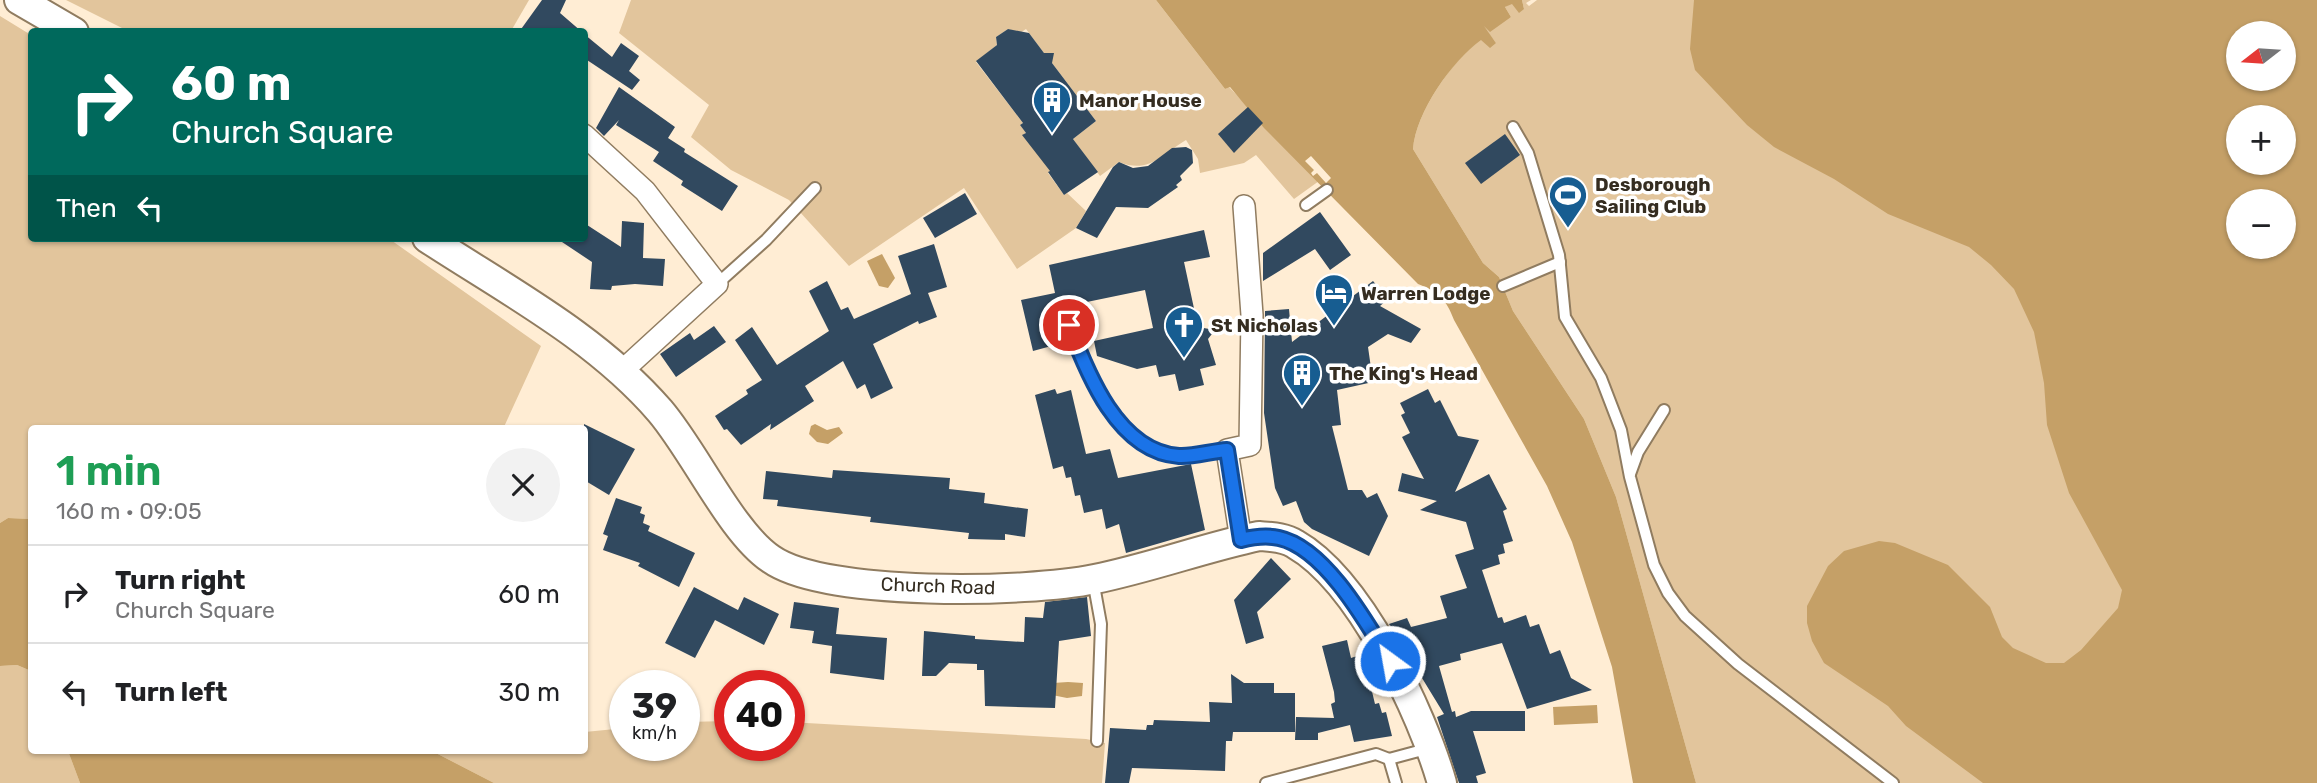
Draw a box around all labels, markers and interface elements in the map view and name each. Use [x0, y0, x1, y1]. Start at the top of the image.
north arrow [2226, 21, 2296, 91]
map controls [2226, 21, 2296, 259]
text: 60 m [171, 54, 292, 112]
icon: right [56, 56, 147, 147]
building icon: Manor House [1031, 79, 1073, 134]
place label: Manor House [1079, 89, 1202, 112]
button: + [2226, 105, 2296, 175]
text: Church Square [171, 113, 394, 151]
place label: Desborough Sailing Club [1595, 173, 1711, 218]
sports icon: Desborough Sailing Club [1547, 174, 1589, 229]
icon: left [131, 189, 169, 227]
button: − [2226, 189, 2296, 259]
text: Then [56, 193, 117, 224]
hotel icon: Warren Lodge [1313, 272, 1355, 327]
place label: Warren Lodge [1361, 282, 1491, 305]
pin [1039, 295, 1099, 355]
church icon: St Nicholas [1163, 304, 1205, 359]
icon: arrive [1050, 306, 1088, 344]
place label: St Nicholas [1211, 314, 1318, 337]
building icon: The King's Head [1281, 352, 1323, 407]
place label: The King's Head [1329, 362, 1478, 385]
text: 1 min [56, 446, 162, 496]
button: close [486, 448, 560, 522]
text: 160 m · 09:05 [56, 497, 202, 525]
text: Turn right [115, 565, 245, 596]
street label: Church Road [880, 573, 996, 599]
icon: right [56, 575, 94, 613]
text: 60 m [498, 579, 560, 610]
text: Church Square [115, 596, 275, 624]
position arrow [1353, 624, 1427, 698]
speed limit sign: 40 [714, 670, 805, 761]
icon: left [56, 673, 94, 711]
text: Turn left [115, 677, 227, 708]
text: 30 m [498, 677, 560, 708]
text: 39 [632, 685, 677, 727]
text: km/h [632, 722, 677, 744]

